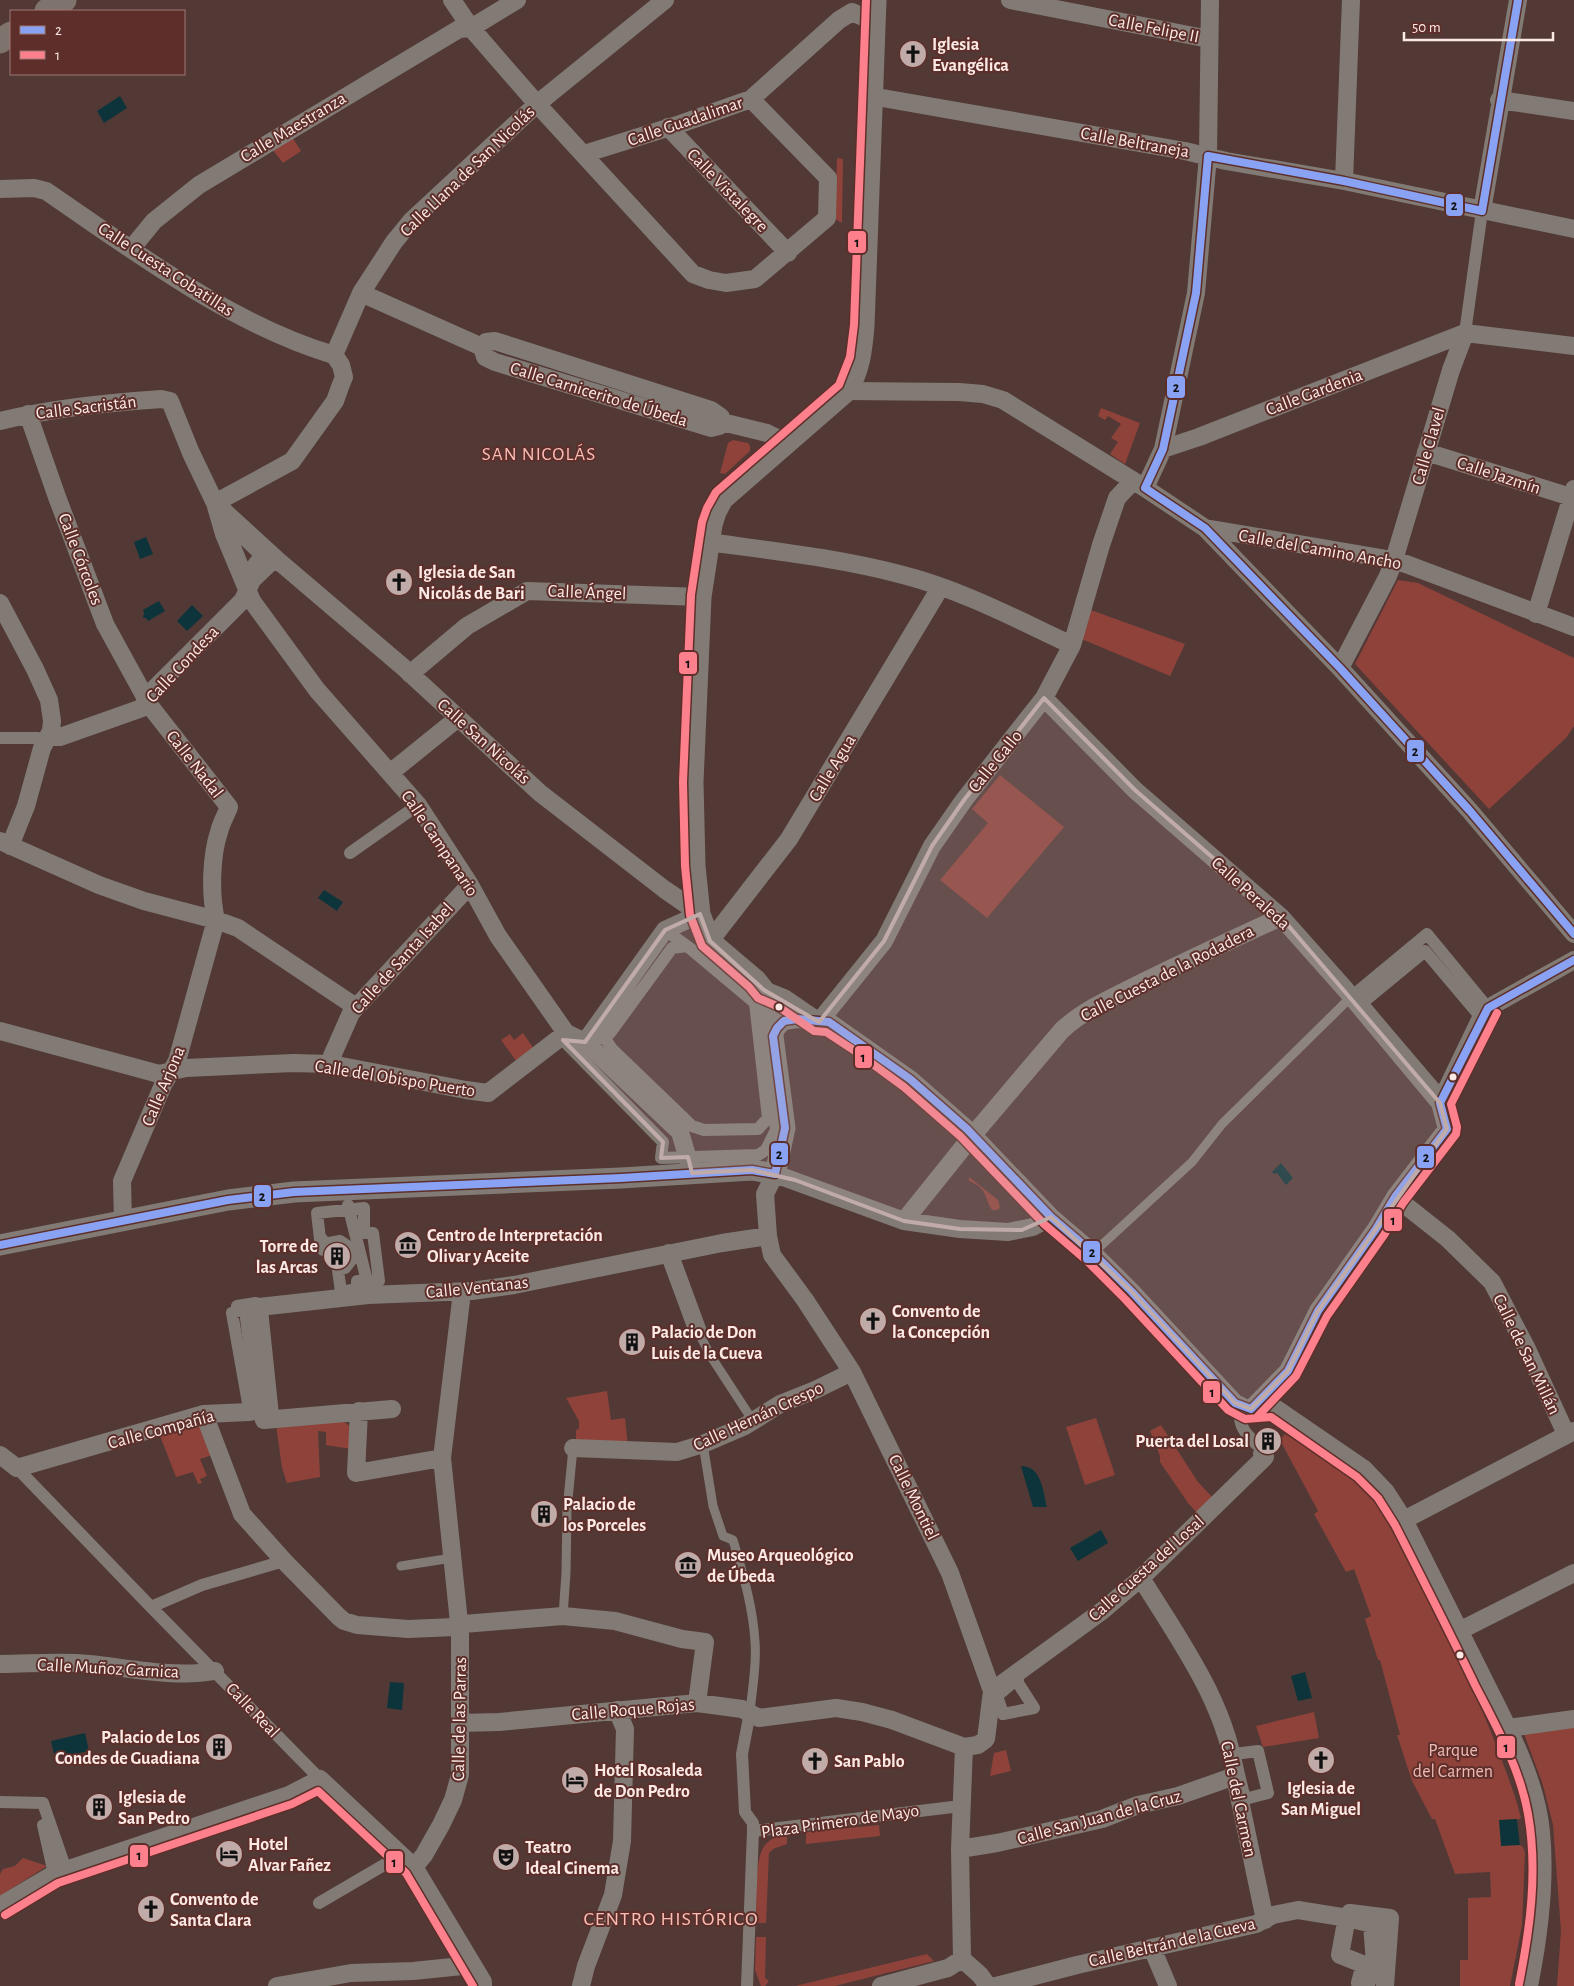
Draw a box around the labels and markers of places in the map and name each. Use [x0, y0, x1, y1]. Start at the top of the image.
place label: Iglesia Evangélica [932, 36, 1009, 75]
church icon: Iglesia Evangélica [898, 39, 928, 69]
place label: Iglesia de San Nicolás de Bari [418, 564, 525, 603]
church icon: Iglesia de San Nicolás de Bari [384, 567, 414, 597]
unlabelled marker [774, 1002, 784, 1012]
unlabelled marker [1448, 1072, 1458, 1082]
place label: Centro de Interpretación Olivar y Aceite [427, 1227, 603, 1266]
museum icon: Centro de Interpretación Olivar y Aceite [393, 1230, 423, 1260]
place label: Torre de las Arcas [256, 1238, 318, 1277]
building icon: Torre de las Arcas [322, 1241, 352, 1271]
place label: Convento de la Concepción [892, 1303, 990, 1342]
church icon: Convento de la Concepción [858, 1306, 888, 1336]
place label: Palacio de Don Luis de la Cueva [651, 1324, 763, 1363]
building icon: Palacio de Don Luis de la Cueva [617, 1327, 647, 1357]
building icon: Puerta del Losal [1253, 1426, 1283, 1456]
place label: Puerta del Losal [1135, 1433, 1249, 1451]
place label: Palacio de los Porceles [563, 1496, 646, 1535]
building icon: Palacio de los Porceles [529, 1499, 559, 1529]
place label: Museo Arqueológico de Úbeda [707, 1547, 854, 1586]
museum icon: Museo Arqueológico de Úbeda [673, 1550, 703, 1580]
unlabelled marker [1455, 1650, 1465, 1660]
place label: Palacio de Los Condes de Guadiana [55, 1729, 200, 1768]
building icon: Palacio de Los Condes de Guadiana [204, 1732, 234, 1762]
church icon: Iglesia de San Miguel [1306, 1745, 1336, 1775]
church icon: San Pablo [800, 1746, 830, 1776]
place label: San Pablo [834, 1753, 905, 1771]
place label: Hotel Rosaleda de Don Pedro [594, 1762, 703, 1801]
hotel icon: Hotel Rosaleda de Don Pedro [560, 1765, 590, 1795]
place label: Iglesia de San Miguel [1281, 1780, 1361, 1819]
place label: Iglesia de San Pedro [118, 1789, 190, 1828]
building icon: Iglesia de San Pedro [84, 1792, 114, 1822]
place label: Hotel Alvar Fañez [248, 1836, 331, 1875]
hotel icon: Hotel Alvar Fañez [214, 1839, 244, 1869]
place label: Teatro Ideal Cinema [525, 1839, 620, 1878]
theatre icon: Teatro Ideal Cinema [491, 1842, 521, 1872]
place label: Convento de Santa Clara [170, 1891, 258, 1930]
church icon: Convento de Santa Clara [136, 1894, 166, 1924]

